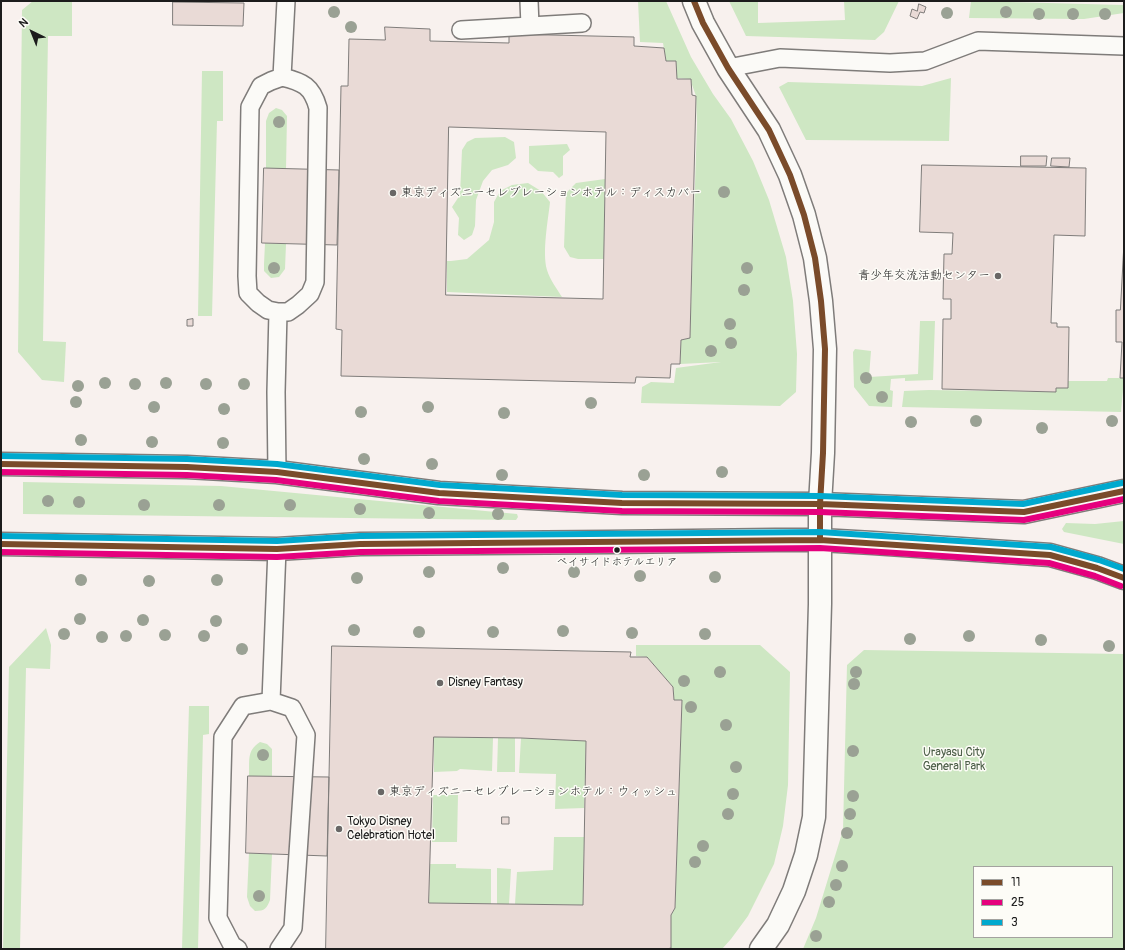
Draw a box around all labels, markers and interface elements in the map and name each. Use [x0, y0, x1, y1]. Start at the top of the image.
north arrow [12, 12, 52, 52]
text: N [16, 16, 31, 30]
place label: 東京ディズニーセレブレーションホテル：ディスカバー [401, 186, 701, 200]
marker: 東京ディズニーセレブレーションホテル：ディスカバー [388, 188, 398, 198]
place label: 青少年交流活動センター [858, 269, 990, 283]
marker: 青少年交流活動センター [993, 271, 1003, 281]
marker: ベイサイドホテルエリア [612, 545, 622, 555]
place label: ベイサイドホテルエリア [557, 555, 677, 569]
place label: Disney Fantasy [448, 676, 523, 690]
marker: Disney Fantasy [435, 678, 445, 688]
park label: Urayasu City General Park [923, 746, 985, 774]
place label: 東京ディズニーセレブレーションホテル：ウィッシュ [389, 785, 677, 799]
marker: 東京ディズニーセレブレーションホテル：ウィッシュ [376, 787, 386, 797]
place label: Tokyo Disney Celebration Hotel [347, 815, 435, 843]
marker: Tokyo Disney Celebration Hotel [334, 824, 344, 834]
legend [973, 866, 1113, 938]
text: 11 [1011, 875, 1020, 890]
text: 25 [1011, 895, 1024, 910]
text: 3 [1011, 915, 1018, 930]

